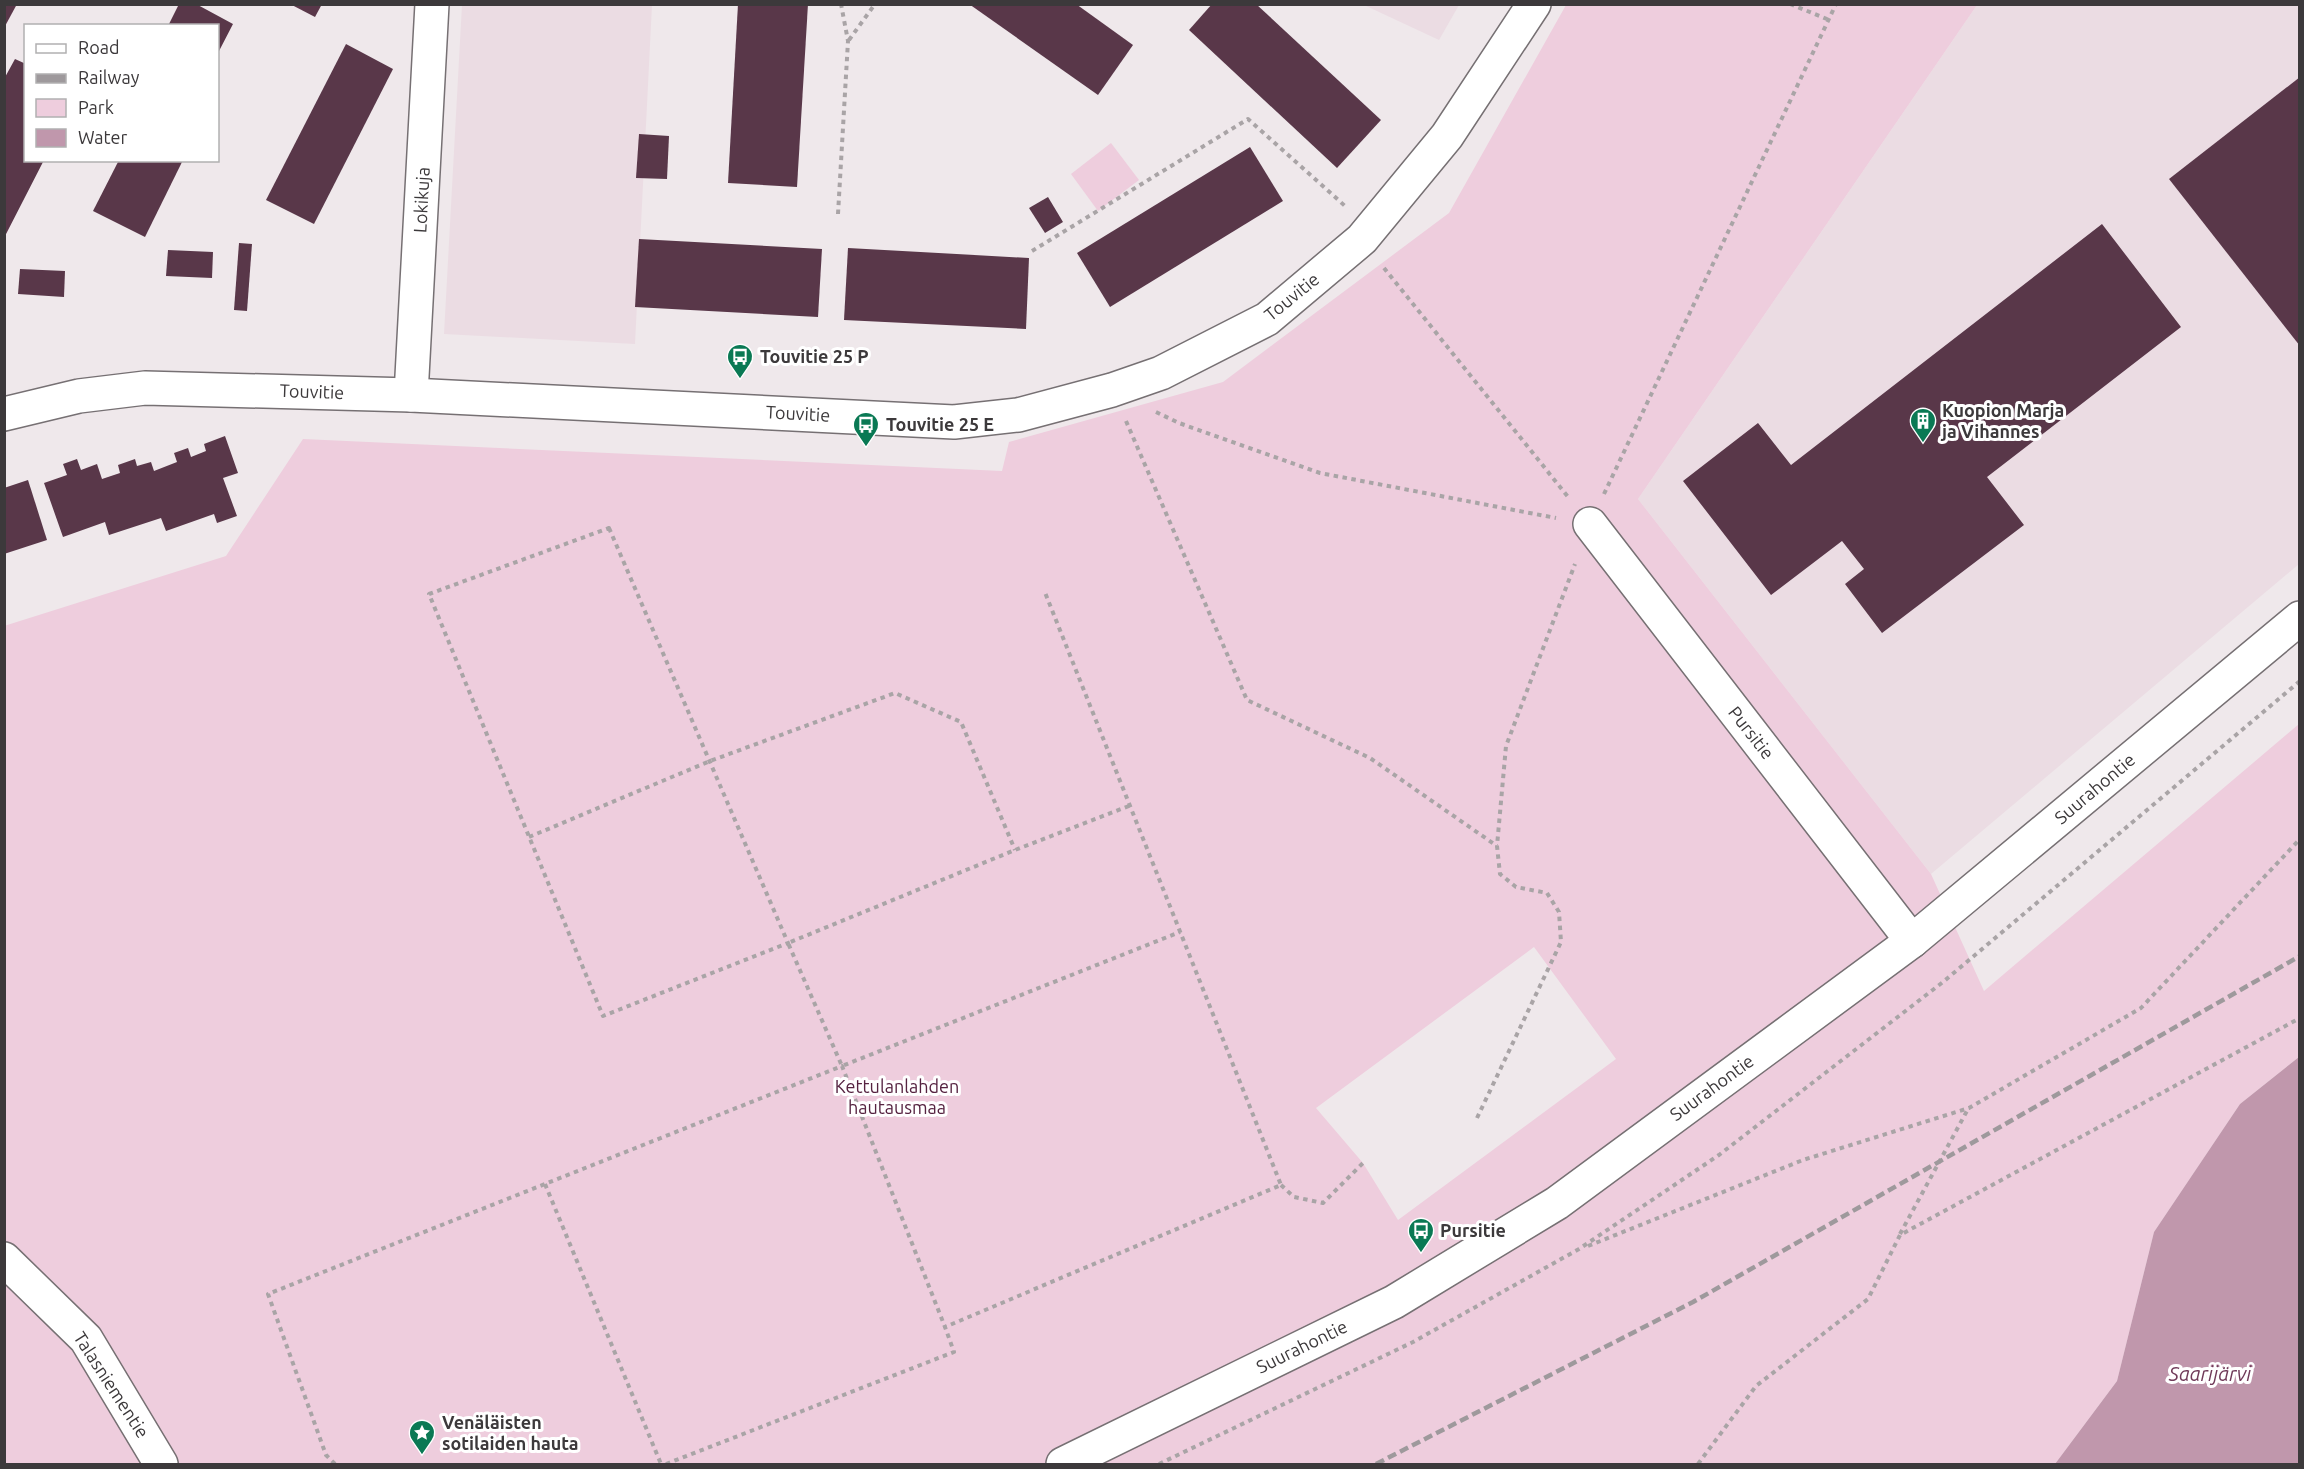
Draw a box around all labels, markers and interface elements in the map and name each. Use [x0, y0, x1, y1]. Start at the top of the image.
legend [24, 24, 219, 162]
text: Road [78, 37, 120, 57]
text: Railway [78, 67, 140, 87]
text: Park [78, 97, 114, 117]
text: Water [78, 127, 128, 147]
street label: Lokikuja [409, 166, 433, 233]
street label: Touvitie [1260, 268, 1323, 324]
bus stop icon: Touvitie 25 P [725, 342, 755, 380]
place label: Touvitie 25 P [760, 346, 869, 366]
street label: Touvitie [279, 380, 345, 402]
place label: Kuopion Marja ja Vihannes [1940, 400, 2064, 441]
street label: Touvitie [765, 401, 831, 425]
building icon: Kuopion Marja ja Vihannes [1908, 406, 1938, 444]
bus stop icon: Touvitie 25 E [851, 410, 881, 448]
place label: Touvitie 25 E [886, 414, 994, 434]
street label: Pursitie [1725, 702, 1779, 763]
street label: Suurahontie [2050, 749, 2139, 828]
street label: Suurahontie [1666, 1050, 1757, 1124]
park label: Kettulanlahden hautausmaa [835, 1076, 959, 1117]
bus stop icon: Pursitie [1406, 1216, 1436, 1254]
place label: Pursitie [1440, 1220, 1506, 1240]
street label: Suurahontie [1253, 1316, 1350, 1377]
street label: Talasniementie [70, 1328, 153, 1441]
water label: Saarijärvi [2168, 1362, 2252, 1385]
place label: Venäläisten sotilaiden hauta [442, 1412, 579, 1453]
place icon: Venäläisten sotilaiden hauta [407, 1418, 437, 1456]

